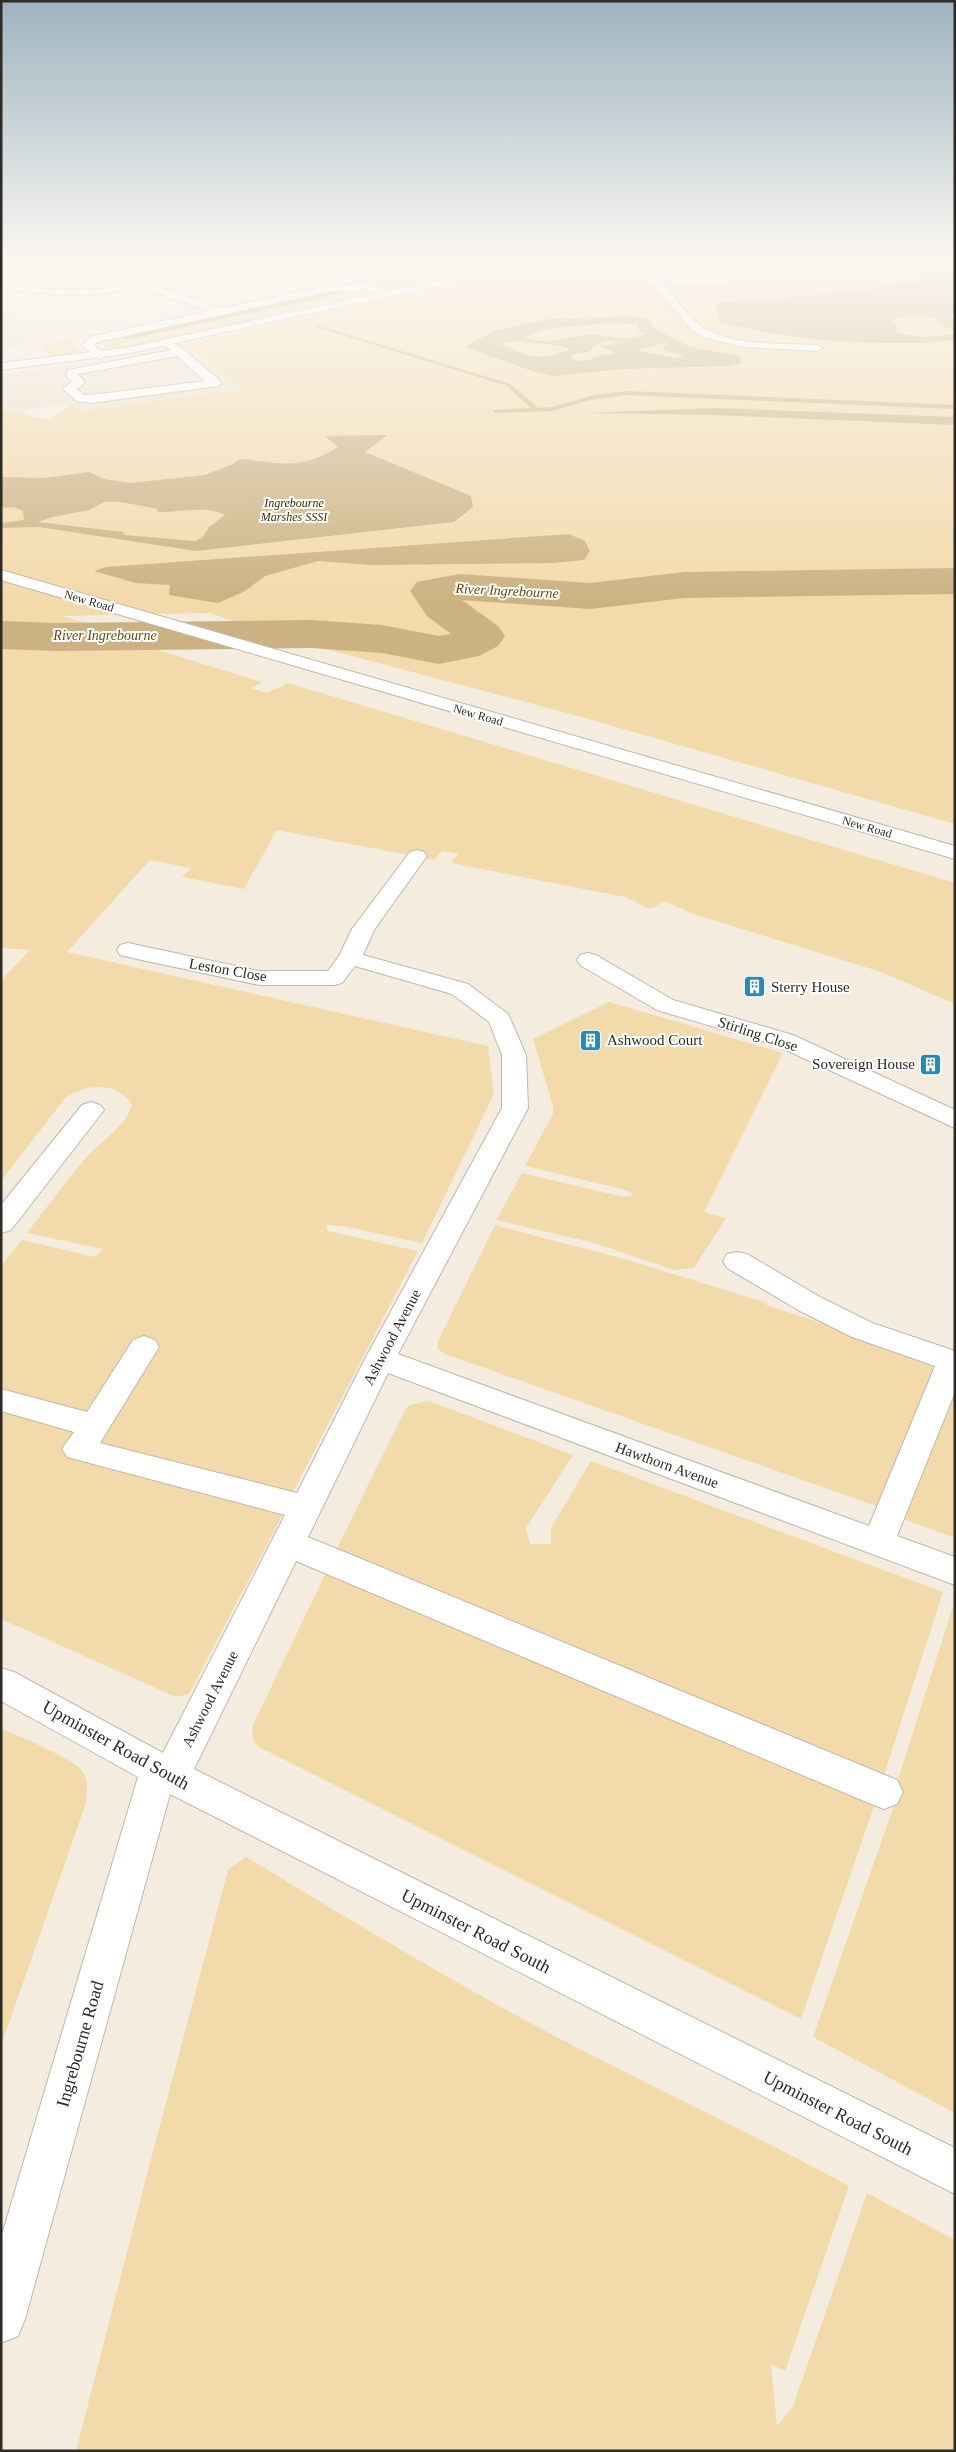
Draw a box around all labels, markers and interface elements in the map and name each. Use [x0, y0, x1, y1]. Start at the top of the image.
park label: Ingrebourne Marshes SSSI [260, 496, 328, 524]
water label: River Ingrebourne [454, 581, 559, 601]
street label: New Road [63, 587, 115, 615]
water label: River Ingrebourne [52, 628, 157, 643]
street label: New Road [452, 701, 504, 729]
street label: New Road [841, 813, 893, 841]
street label: Leston Close [188, 955, 268, 985]
building icon: Sterry House [743, 975, 767, 999]
place label: Sterry House [771, 979, 850, 995]
street label: Stirling Close [716, 1014, 800, 1055]
building icon: Ashwood Court [579, 1028, 603, 1052]
place label: Ashwood Court [607, 1032, 703, 1048]
building icon: Sovereign House [919, 1052, 943, 1076]
place label: Sovereign House [812, 1056, 915, 1072]
street label: Ashwood Avenue [360, 1286, 424, 1388]
street label: Hawthorn Avenue [613, 1439, 721, 1491]
street label: Ashwood Avenue [179, 1648, 241, 1750]
street label: Upminster Road South [39, 1696, 193, 1794]
street label: Upminster Road South [398, 1885, 554, 1977]
street label: Ingrebourne Road [52, 1979, 108, 2109]
street label: Upminster Road South [760, 2067, 916, 2159]

